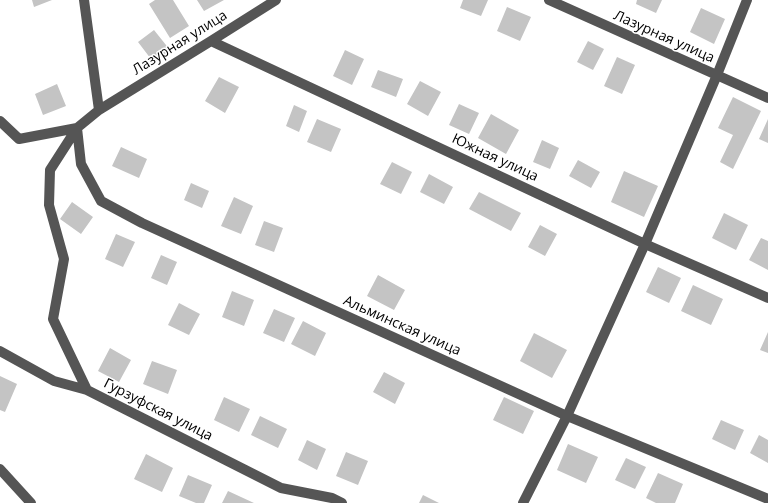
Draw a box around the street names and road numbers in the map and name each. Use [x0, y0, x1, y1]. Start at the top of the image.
street label: Лазурная улица [130, 7, 230, 79]
street label: Лазурная улица [611, 7, 717, 67]
street label: Южная улица [449, 131, 541, 185]
street label: Альминская улица [341, 293, 463, 359]
street label: Гурзуфская улица [101, 375, 215, 445]

